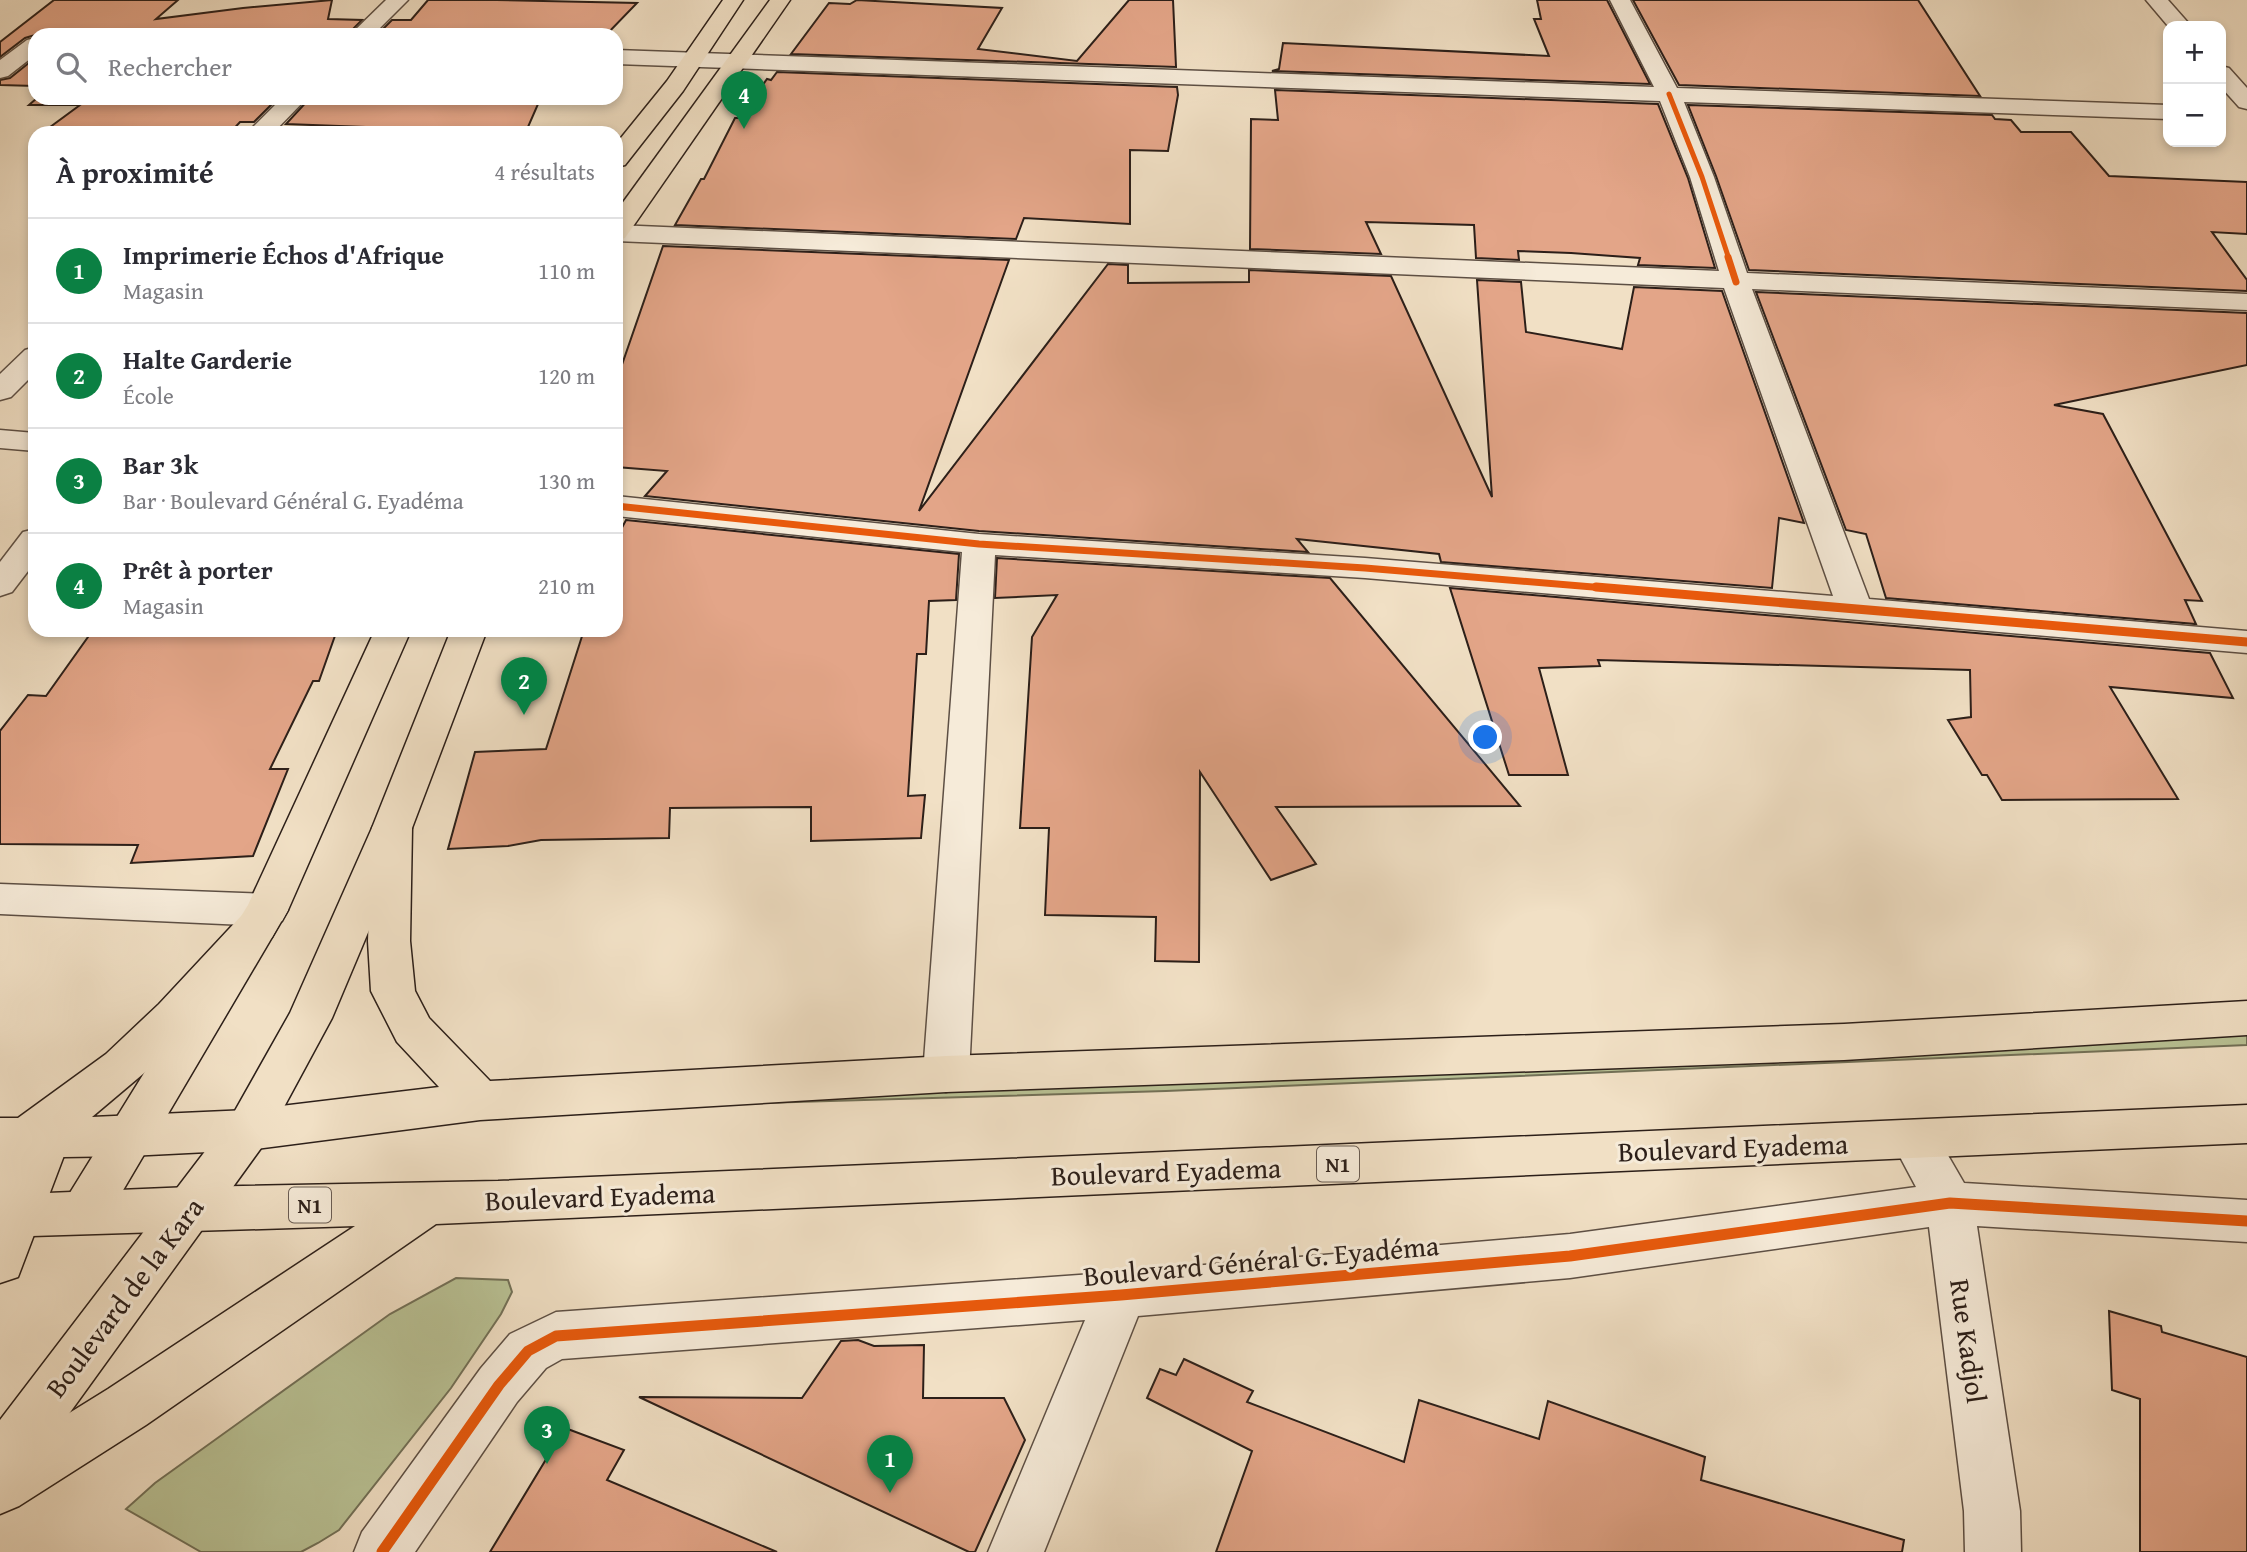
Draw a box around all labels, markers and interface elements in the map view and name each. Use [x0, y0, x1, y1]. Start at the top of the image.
map controls [2163, 21, 2226, 147]
button: + [2163, 21, 2226, 84]
search box [28, 28, 623, 105]
text: Rechercher [108, 47, 232, 86]
icon: search [52, 48, 90, 86]
pin: 4 [721, 71, 767, 129]
button: − [2163, 84, 2226, 147]
text: À proximité [56, 150, 214, 194]
text: 4 résultats [494, 155, 595, 188]
text: Imprimerie Échos d'Afrique [123, 235, 444, 274]
text: 1 [73, 254, 85, 287]
text: 110 m [538, 254, 595, 287]
text: Magasin [123, 274, 204, 307]
text: Halte Garderie [123, 340, 292, 379]
text: 2 [73, 359, 85, 392]
text: 120 m [538, 359, 595, 392]
text: École [123, 379, 174, 412]
text: Bar 3k [123, 445, 198, 484]
text: 3 [73, 464, 85, 497]
text: 130 m [538, 464, 595, 497]
text: Bar · Boulevard Général G. Eyadéma [123, 484, 464, 517]
text: Prêt à porter [123, 550, 273, 589]
text: 4 [73, 569, 85, 602]
text: 210 m [538, 569, 595, 602]
text: Magasin [123, 589, 204, 622]
pin: 2 [501, 657, 547, 715]
your location [1468, 720, 1502, 754]
street label: Boulevard Eyadema [1617, 1122, 1850, 1172]
street label: Boulevard Eyadema [1050, 1146, 1283, 1196]
road number: N1 [1317, 1146, 1359, 1182]
street label: Boulevard Eyadema [484, 1171, 717, 1221]
street label: Boulevard de la Kara [35, 1188, 213, 1406]
road number: N1 [289, 1188, 331, 1222]
street label: Boulevard Général G. Eyadéma [1081, 1224, 1441, 1296]
street label: Rue Kadjol [1940, 1276, 1998, 1406]
pin: 3 [524, 1406, 570, 1464]
pin: 1 [867, 1435, 913, 1493]

